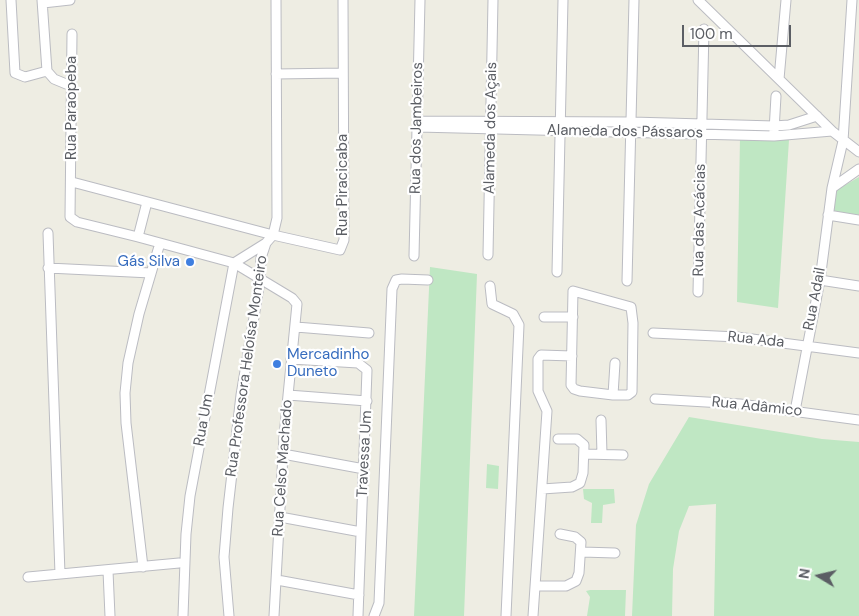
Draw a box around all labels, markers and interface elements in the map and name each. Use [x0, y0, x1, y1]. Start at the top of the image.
scale bar [684, 15, 793, 47]
text: 100 m [690, 24, 733, 44]
street label: Rua Paraopeba [63, 56, 81, 160]
street label: Rua dos Jambeiros [407, 62, 427, 194]
street label: Alameda dos Açais [481, 62, 501, 194]
street label: Alameda dos Pássaros [547, 122, 703, 142]
street label: Rua Piracicaba [334, 134, 352, 236]
street label: Rua das Acácias [690, 163, 710, 277]
place label: Gás Silva [118, 253, 180, 271]
street label: Rua Professora Heloísa Monteiro [223, 254, 271, 478]
marker: Gás Silva [184, 256, 196, 268]
street label: Rua Adail [800, 266, 830, 332]
street label: Rua Ada [727, 328, 785, 352]
place label: Mercadinho Duneto [287, 346, 369, 381]
marker: Mercadinho Duneto [271, 358, 283, 370]
street label: Rua Um [191, 392, 217, 448]
street label: Rua Adâmico [711, 393, 803, 421]
street label: Rua Celso Machado [269, 399, 297, 537]
street label: Travessa Um [354, 410, 376, 498]
north arrow [794, 551, 844, 601]
text: N [794, 567, 814, 580]

